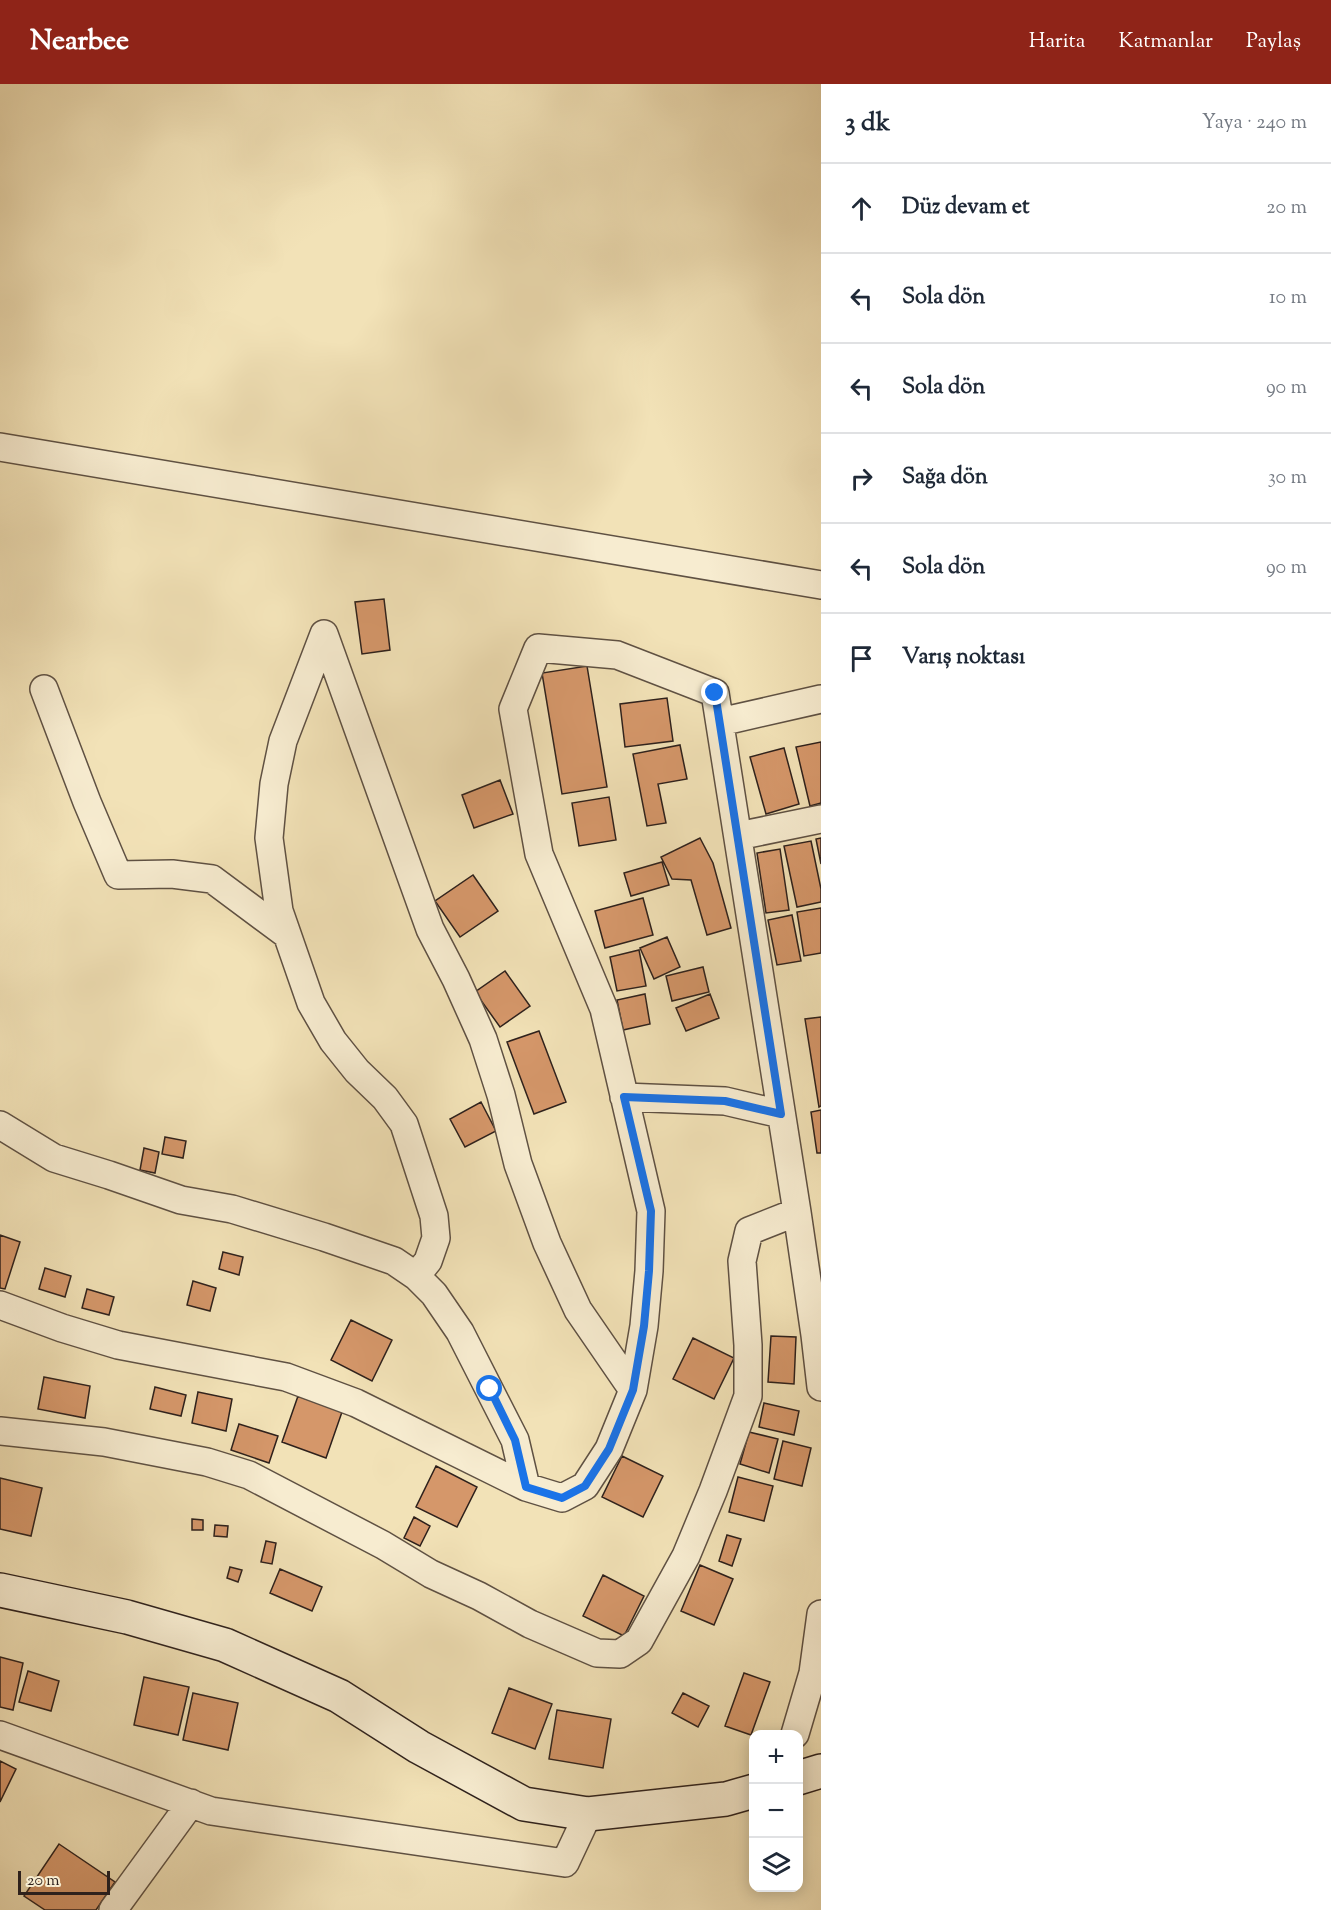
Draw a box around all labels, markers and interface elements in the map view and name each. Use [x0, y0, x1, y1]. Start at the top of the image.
text: Nearbee [30, 22, 129, 62]
text: Harita [1029, 27, 1085, 57]
text: Katmanlar [1118, 27, 1213, 57]
text: Paylaş [1246, 27, 1301, 57]
text: 3 dk [845, 105, 890, 142]
text: Yaya · 240 m [1202, 109, 1307, 138]
icon: ahead [845, 192, 878, 225]
text: Düz devam et [902, 192, 1029, 224]
text: 20 m [1266, 194, 1307, 223]
icon: left [845, 282, 878, 315]
text: Sola dön [902, 282, 985, 314]
text: 10 m [1269, 284, 1307, 313]
icon: left [845, 372, 878, 405]
text: Sola dön [902, 372, 985, 404]
text: 90 m [1266, 374, 1307, 403]
icon: right [845, 462, 878, 495]
text: Sağa dön [902, 462, 988, 494]
text: 30 m [1268, 464, 1307, 493]
icon: left [845, 552, 878, 585]
text: Sola dön [902, 552, 985, 584]
text: 90 m [1266, 554, 1307, 583]
icon: arrive [845, 642, 878, 675]
text: Varış noktası [902, 642, 1025, 674]
route end [701, 679, 727, 705]
route start [476, 1375, 502, 1401]
map controls [749, 1730, 803, 1892]
button: + [749, 1730, 803, 1784]
button: − [749, 1784, 803, 1838]
button: layers [749, 1838, 803, 1892]
scale bar [18, 1868, 110, 1896]
text: 20 m [27, 1870, 60, 1893]

